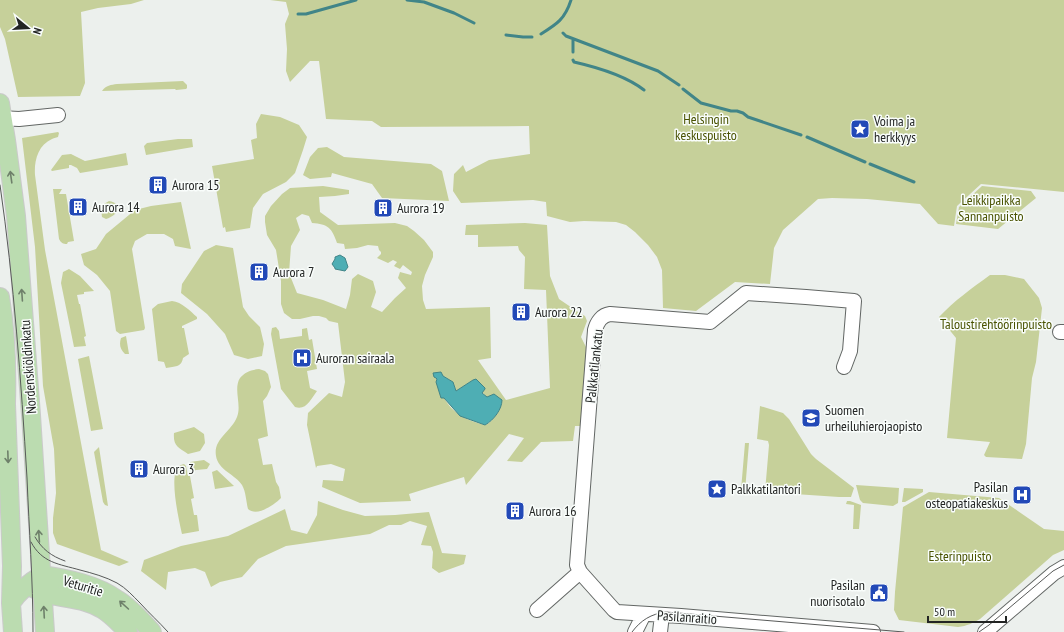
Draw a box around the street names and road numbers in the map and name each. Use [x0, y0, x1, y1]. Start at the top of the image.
street label: Nordenskiöldinkatu [16, 319, 40, 415]
street label: Palkkatilankatu [581, 328, 607, 404]
street label: Veturitie [60, 571, 105, 601]
street label: Pasilanraitio [657, 606, 717, 628]

